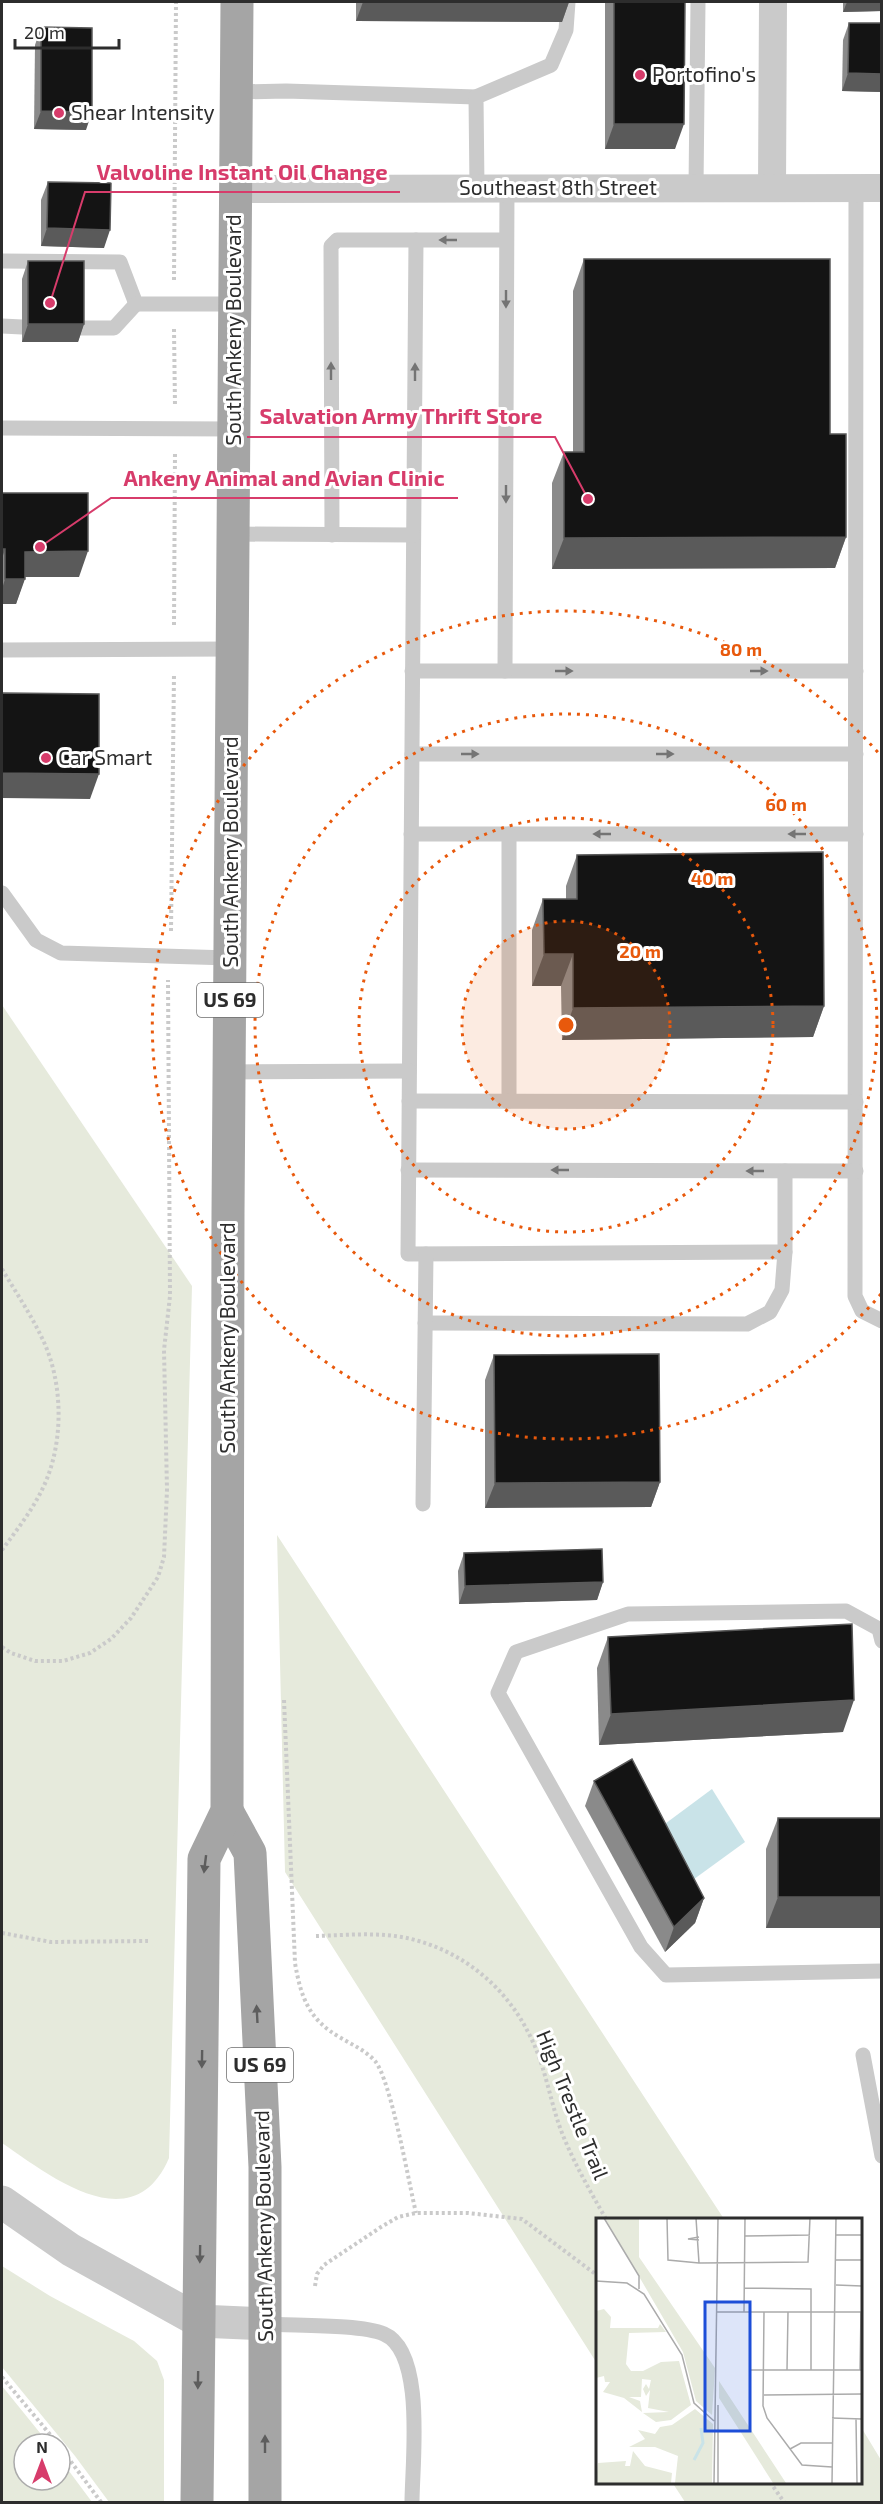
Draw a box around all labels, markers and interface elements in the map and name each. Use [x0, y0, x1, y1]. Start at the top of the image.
scale bar [15, 12, 118, 50]
text: 20 m [24, 21, 65, 43]
place label: Portofino's [652, 61, 756, 86]
marker: Portofino's [633, 68, 647, 82]
place label: Shear Intensity [71, 99, 215, 124]
marker: Shear Intensity [52, 106, 66, 120]
callout: Valvoline Instant Oil Change [85, 152, 400, 192]
text: Valvoline Instant Oil Change [96, 158, 388, 184]
street label: Southeast 8th Street [459, 174, 657, 199]
street label: South Ankeny Boulevard [220, 214, 245, 446]
one-way arrow [438, 235, 457, 245]
one-way arrow [501, 289, 511, 308]
one-way arrow [326, 362, 336, 381]
one-way arrow [410, 362, 420, 381]
callout: Salvation Army Thrift Store [247, 397, 555, 437]
text: Salvation Army Thrift Store [260, 402, 542, 429]
callout: Ankeny Animal and Avian Clinic [111, 458, 458, 498]
text: Ankeny Animal and Avian Clinic [123, 464, 445, 491]
one-way arrow [501, 484, 511, 503]
text: 80 m [720, 638, 762, 660]
one-way arrow [554, 666, 573, 676]
one-way arrow [749, 666, 768, 676]
street label: South Ankeny Boulevard [217, 736, 242, 968]
place label: Car Smart [58, 744, 152, 769]
one-way arrow [461, 749, 480, 759]
one-way arrow [656, 749, 675, 759]
marker: Car Smart [39, 751, 53, 765]
text: 60 m [765, 793, 807, 815]
one-way arrow [593, 829, 612, 839]
one-way arrow [788, 829, 807, 839]
text: 40 m [691, 867, 733, 889]
text: 20 m [619, 940, 661, 962]
road number: US 69 [197, 983, 263, 1017]
centre of rings [556, 1015, 576, 1035]
one-way arrow [551, 1165, 570, 1175]
one-way arrow [746, 1166, 765, 1176]
street label: South Ankeny Boulevard [214, 1222, 239, 1454]
one-way arrow [200, 1855, 209, 1874]
one-way arrow [253, 2004, 262, 2023]
street label: High Trestle Trail [532, 2026, 615, 2184]
road number: US 69 [227, 2048, 293, 2082]
one-way arrow [197, 2050, 207, 2069]
street label: South Ankeny Boulevard [248, 2110, 277, 2342]
inset map [596, 2218, 862, 2483]
one-way arrow [195, 2245, 205, 2264]
one-way arrow [194, 2370, 203, 2389]
north arrow [12, 2432, 72, 2492]
one-way arrow [260, 2435, 270, 2454]
text: N [36, 2437, 48, 2456]

